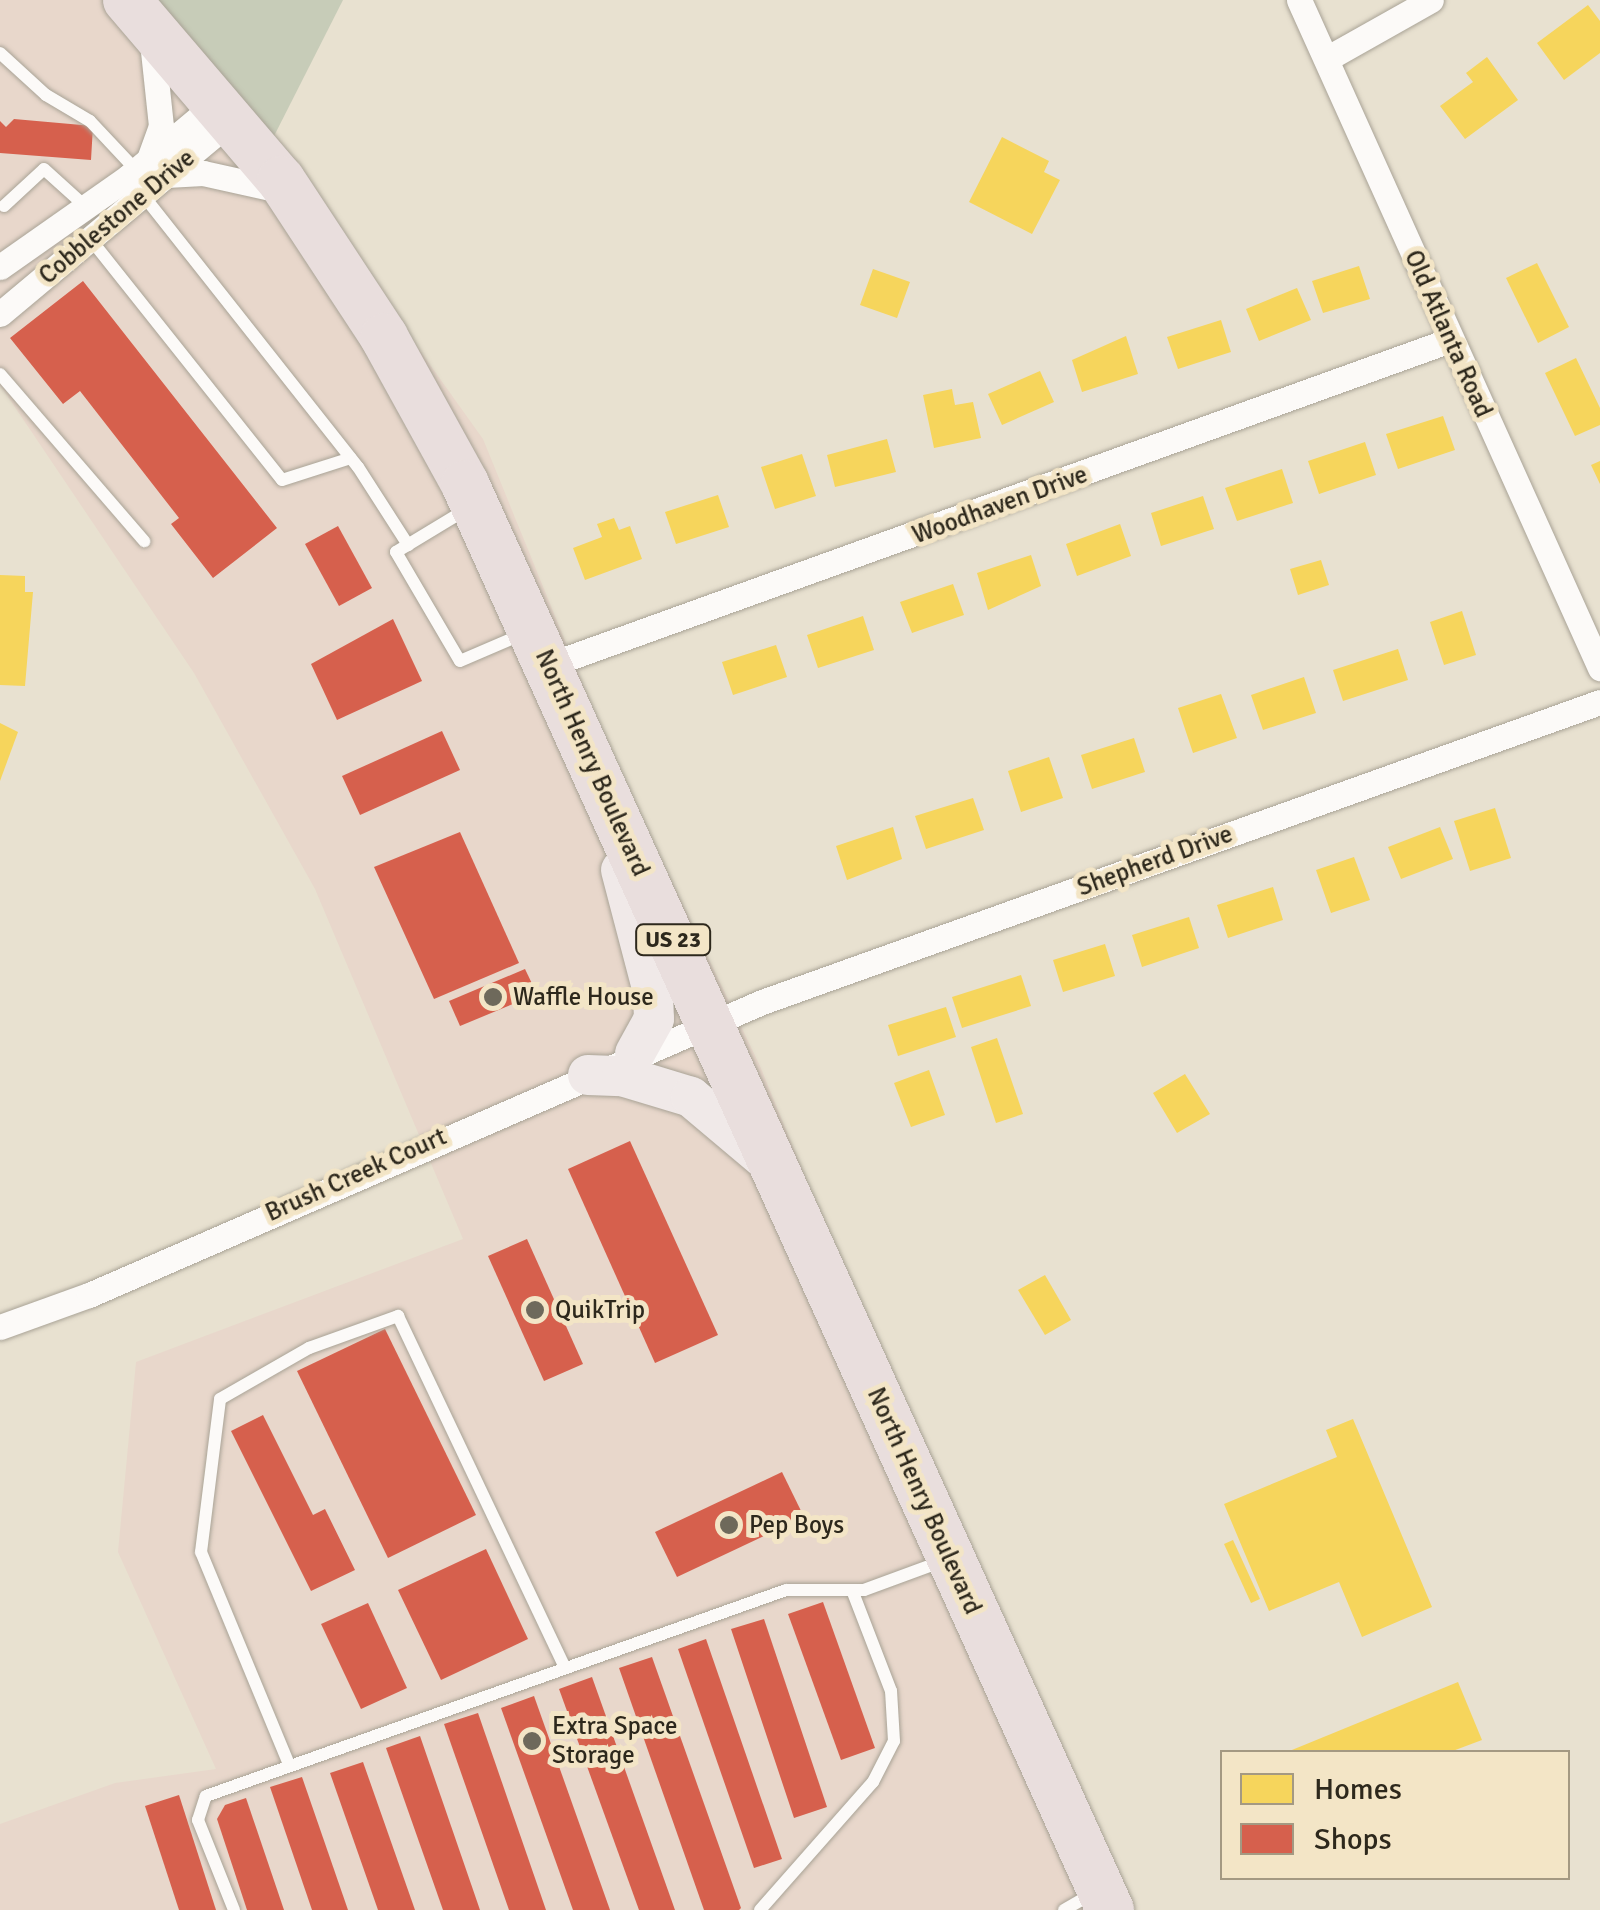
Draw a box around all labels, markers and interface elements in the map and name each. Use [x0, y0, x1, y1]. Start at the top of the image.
street label: Cobblestone Drive [33, 143, 201, 291]
street label: Old Atlanta Road [1398, 246, 1498, 422]
street label: Woodhaven Drive [908, 459, 1092, 551]
street label: North Henry Boulevard [528, 645, 656, 881]
street label: Shepherd Drive [1073, 819, 1237, 903]
road number: US 23 [633, 923, 713, 957]
place label: Waffle House [513, 982, 654, 1012]
marker: Waffle House [482, 986, 504, 1008]
street label: Brush Creek Court [261, 1122, 451, 1228]
place label: QuikTrip [555, 1295, 645, 1325]
marker: QuikTrip [524, 1299, 546, 1321]
street label: North Henry Boulevard [860, 1383, 988, 1619]
place label: Pep Boys [749, 1510, 844, 1540]
marker: Pep Boys [718, 1514, 740, 1536]
place label: Extra Space Storage [552, 1712, 678, 1771]
marker: Extra Space Storage [521, 1730, 543, 1752]
legend [1220, 1750, 1570, 1880]
text: Homes [1314, 1771, 1402, 1808]
text: Shops [1314, 1821, 1392, 1858]

